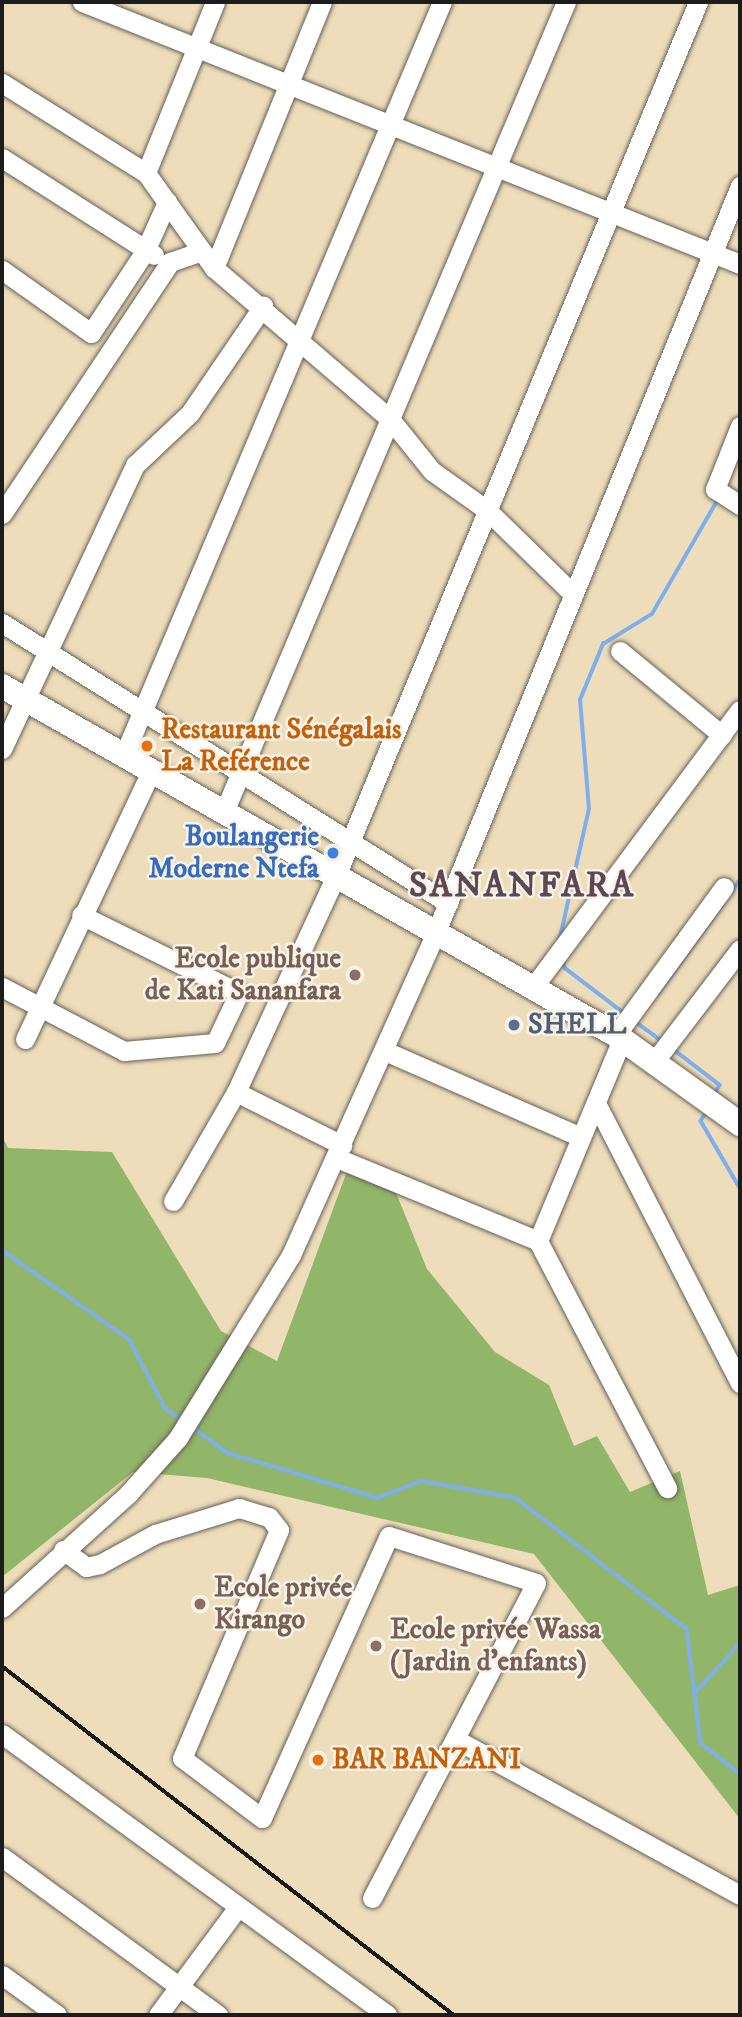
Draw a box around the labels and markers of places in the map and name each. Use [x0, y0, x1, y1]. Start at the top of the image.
place label: Restaurant Sénégalais La Reférence [161, 713, 401, 779]
marker: Restaurant Sénégalais La Reférence [139, 738, 155, 754]
place label: Boulangerie Moderne Ntefa [148, 820, 319, 886]
marker: Boulangerie Moderne Ntefa [325, 845, 341, 861]
place label: Ecole publique de Kati Sananfara [145, 942, 341, 1008]
marker: Ecole publique de Kati Sananfara [347, 967, 363, 983]
place label: SHELL [528, 1008, 626, 1042]
marker: SHELL [506, 1017, 522, 1033]
place label: Ecole privée Kirango [214, 1571, 352, 1637]
marker: Ecole privée Kirango [192, 1596, 208, 1612]
place label: Ecole privée Wassa (Jardin d'enfants) [390, 1613, 601, 1679]
marker: Ecole privée Wassa (Jardin d'enfants) [368, 1638, 384, 1654]
place label: BAR BANZANI [332, 1743, 521, 1777]
marker: BAR BANZANI [310, 1752, 326, 1768]

